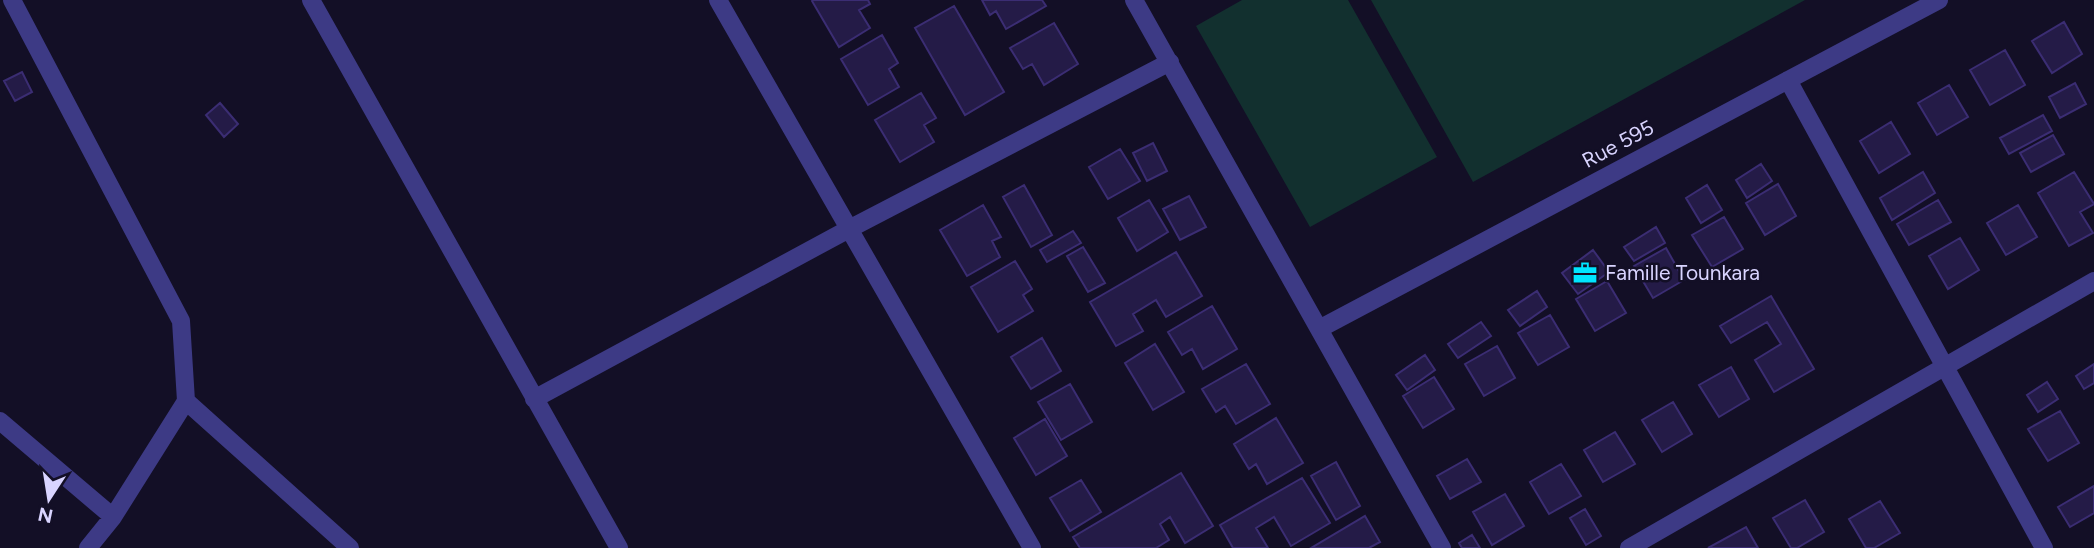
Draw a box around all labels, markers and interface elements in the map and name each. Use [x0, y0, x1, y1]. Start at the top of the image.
street label: Rue 595 [1578, 114, 1658, 173]
office icon: Famille Tounkara [1571, 259, 1599, 287]
place label: Famille Tounkara [1605, 260, 1760, 285]
north arrow [14, 464, 84, 534]
text: N [36, 502, 55, 528]

